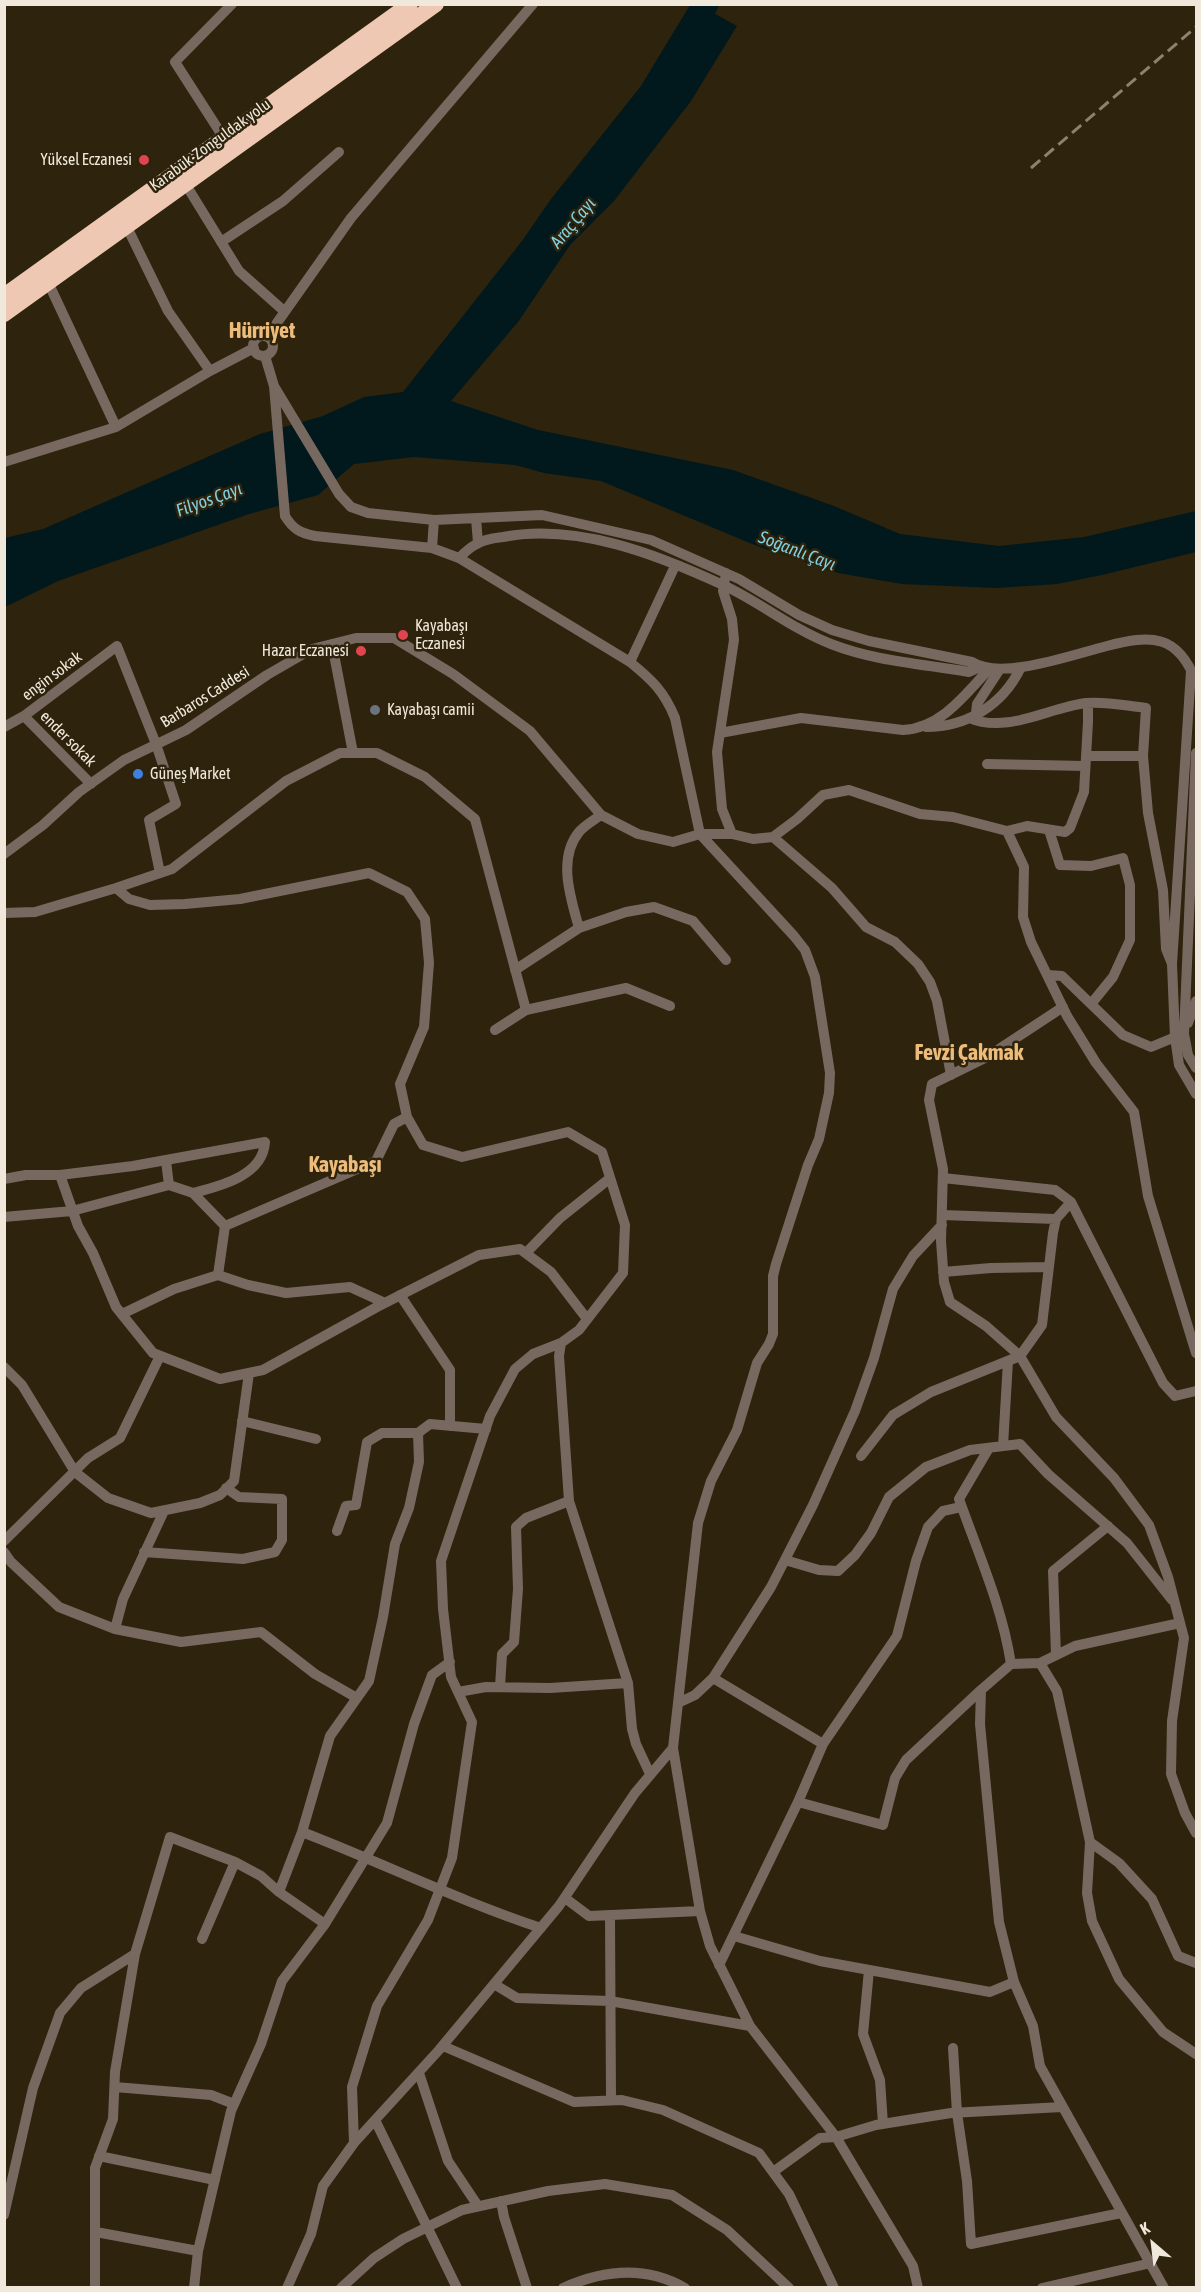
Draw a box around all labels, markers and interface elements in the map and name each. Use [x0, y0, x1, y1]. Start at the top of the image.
street label: Karabük-Zonguldak yolu [146, 95, 274, 195]
place label: Yüksel Eczanesi [40, 150, 132, 170]
marker: Yüksel Eczanesi [137, 153, 151, 167]
water label: Araç Çayı [546, 193, 600, 253]
district label: Hürriyet [229, 318, 295, 344]
water label: Filyos Çayı [173, 478, 245, 522]
water label: Soğanlı Çayı [755, 526, 839, 576]
place label: Kayabaşı Eczanesi [415, 616, 468, 654]
marker: Kayabaşı Eczanesi [396, 628, 410, 642]
place label: Hazar Eczanesi [262, 641, 349, 661]
marker: Hazar Eczanesi [354, 644, 368, 658]
street label: engin sokak [18, 647, 86, 705]
street label: Barbaros Caddesi [157, 662, 253, 732]
place label: Kayabaşı camii [387, 700, 475, 720]
marker: Kayabaşı camii [368, 703, 382, 717]
street label: ender sokak [36, 707, 100, 771]
place label: Güneş Market [150, 764, 231, 784]
marker: Güneş Market [131, 767, 145, 781]
district label: Fevzi Çakmak [915, 1040, 1023, 1066]
district label: Kayabaşı [308, 1152, 382, 1178]
north arrow [1123, 2214, 1183, 2274]
text: K [1137, 2218, 1152, 2238]

